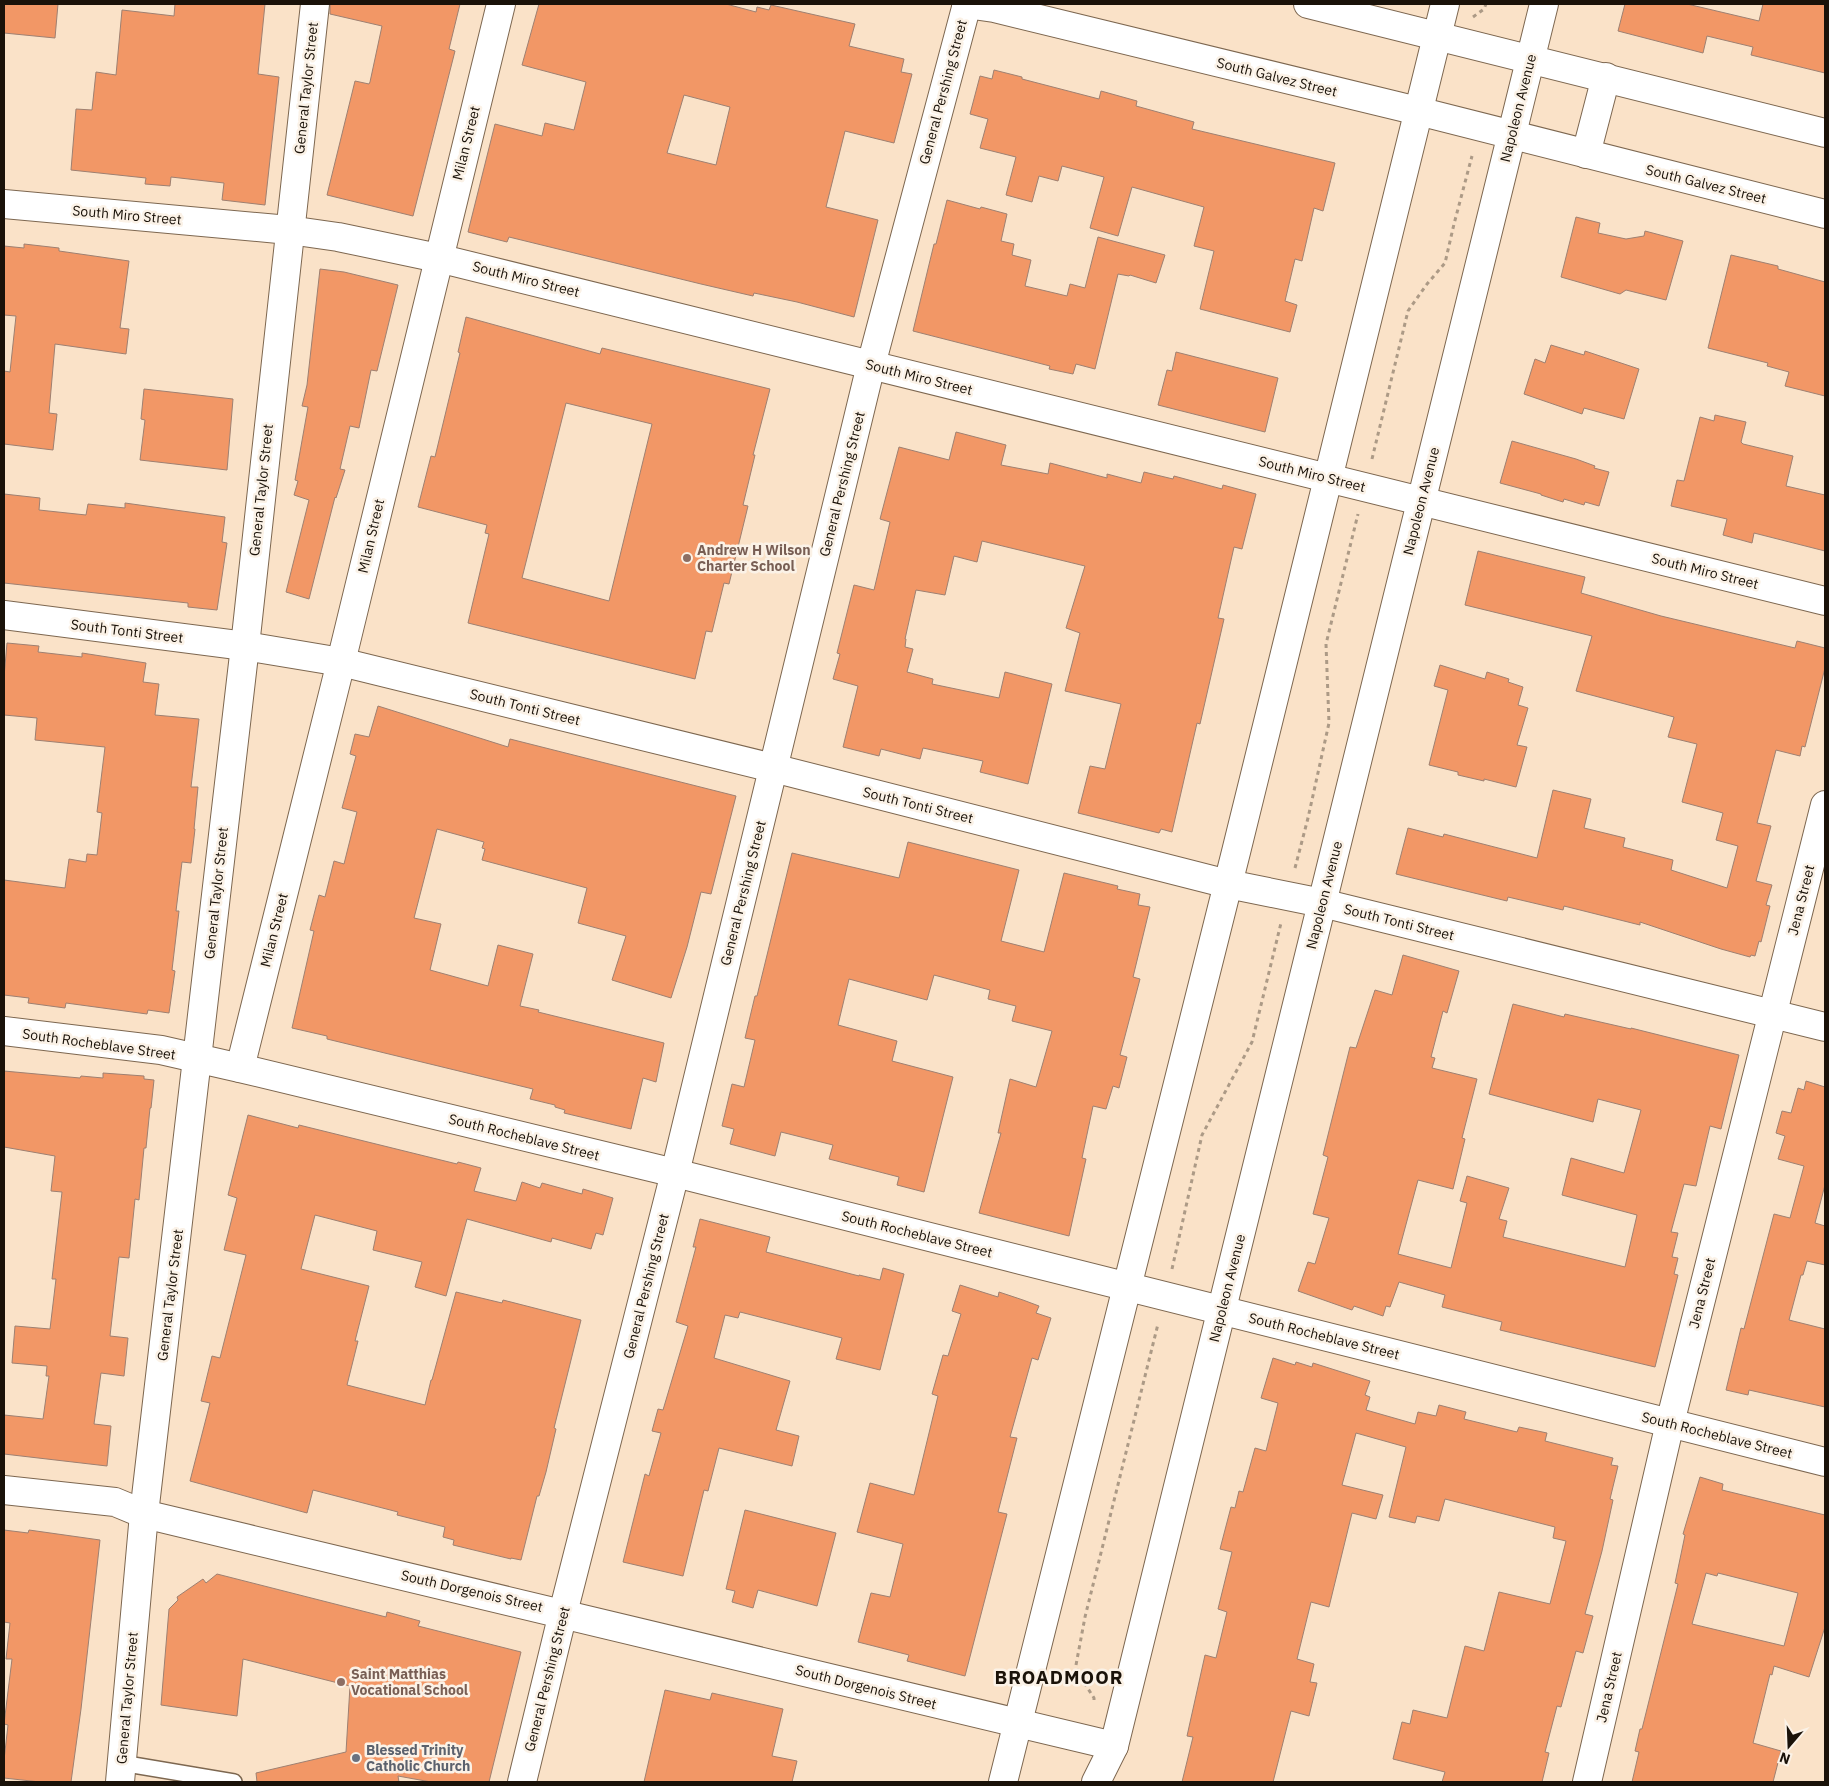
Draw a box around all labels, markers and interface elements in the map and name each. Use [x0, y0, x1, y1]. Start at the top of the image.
street label: General Pershing Street [915, 18, 971, 166]
street label: General Taylor Street [290, 21, 322, 155]
street label: Napoleon Avenue [1496, 52, 1540, 164]
street label: South Galvez Street [1215, 53, 1339, 101]
street label: Milan Street [448, 104, 484, 182]
street label: South Galvez Street [1644, 160, 1768, 208]
street label: South Miro Street [72, 201, 182, 229]
street label: South Miro Street [471, 257, 581, 301]
street label: South Miro Street [864, 355, 974, 399]
street label: General Pershing Street [815, 409, 869, 559]
street label: General Taylor Street [245, 423, 277, 557]
street label: Napoleon Avenue [1399, 445, 1443, 557]
street label: South Miro Street [1257, 452, 1367, 496]
street label: Milan Street [354, 497, 388, 575]
place label: Andrew H Wilson Charter School [697, 541, 811, 575]
street label: South Miro Street [1650, 549, 1760, 593]
marker: Andrew H Wilson Charter School [681, 552, 693, 564]
street label: South Tonti Street [70, 615, 184, 647]
street label: South Tonti Street [468, 685, 582, 729]
street label: South Tonti Street [861, 783, 975, 827]
street label: General Pershing Street [716, 818, 770, 968]
street label: General Taylor Street [200, 826, 232, 960]
street label: Napoleon Avenue [1302, 839, 1346, 951]
street label: Jena Street [1784, 863, 1818, 937]
street label: Milan Street [256, 891, 292, 969]
street label: South Tonti Street [1342, 900, 1456, 944]
street label: South Rocheblave Street [21, 1024, 177, 1064]
street label: South Rocheblave Street [447, 1110, 601, 1164]
street label: South Rocheblave Street [840, 1207, 994, 1261]
street label: General Pershing Street [619, 1211, 673, 1361]
street label: General Taylor Street [153, 1228, 187, 1362]
street label: Napoleon Avenue [1205, 1232, 1249, 1344]
street label: Jena Street [1685, 1256, 1719, 1330]
street label: South Rocheblave Street [1247, 1309, 1401, 1363]
street label: South Rocheblave Street [1640, 1408, 1794, 1462]
street label: South Dorgenois Street [399, 1566, 545, 1616]
street label: General Pershing Street [520, 1604, 574, 1754]
street label: General Taylor Street [112, 1631, 142, 1765]
street label: Jena Street [1592, 1650, 1626, 1724]
street label: South Dorgenois Street [793, 1661, 939, 1713]
place label: Saint Matthias Vocational School [351, 1665, 468, 1699]
district label: BROADMOOR [994, 1665, 1124, 1689]
marker: Saint Matthias Vocational School [335, 1676, 347, 1688]
north arrow [1764, 1721, 1814, 1771]
place label: Blessed Trinity Catholic Church [366, 1741, 470, 1775]
text: N [1777, 1748, 1792, 1768]
marker: Blessed Trinity Catholic Church [350, 1752, 362, 1764]

